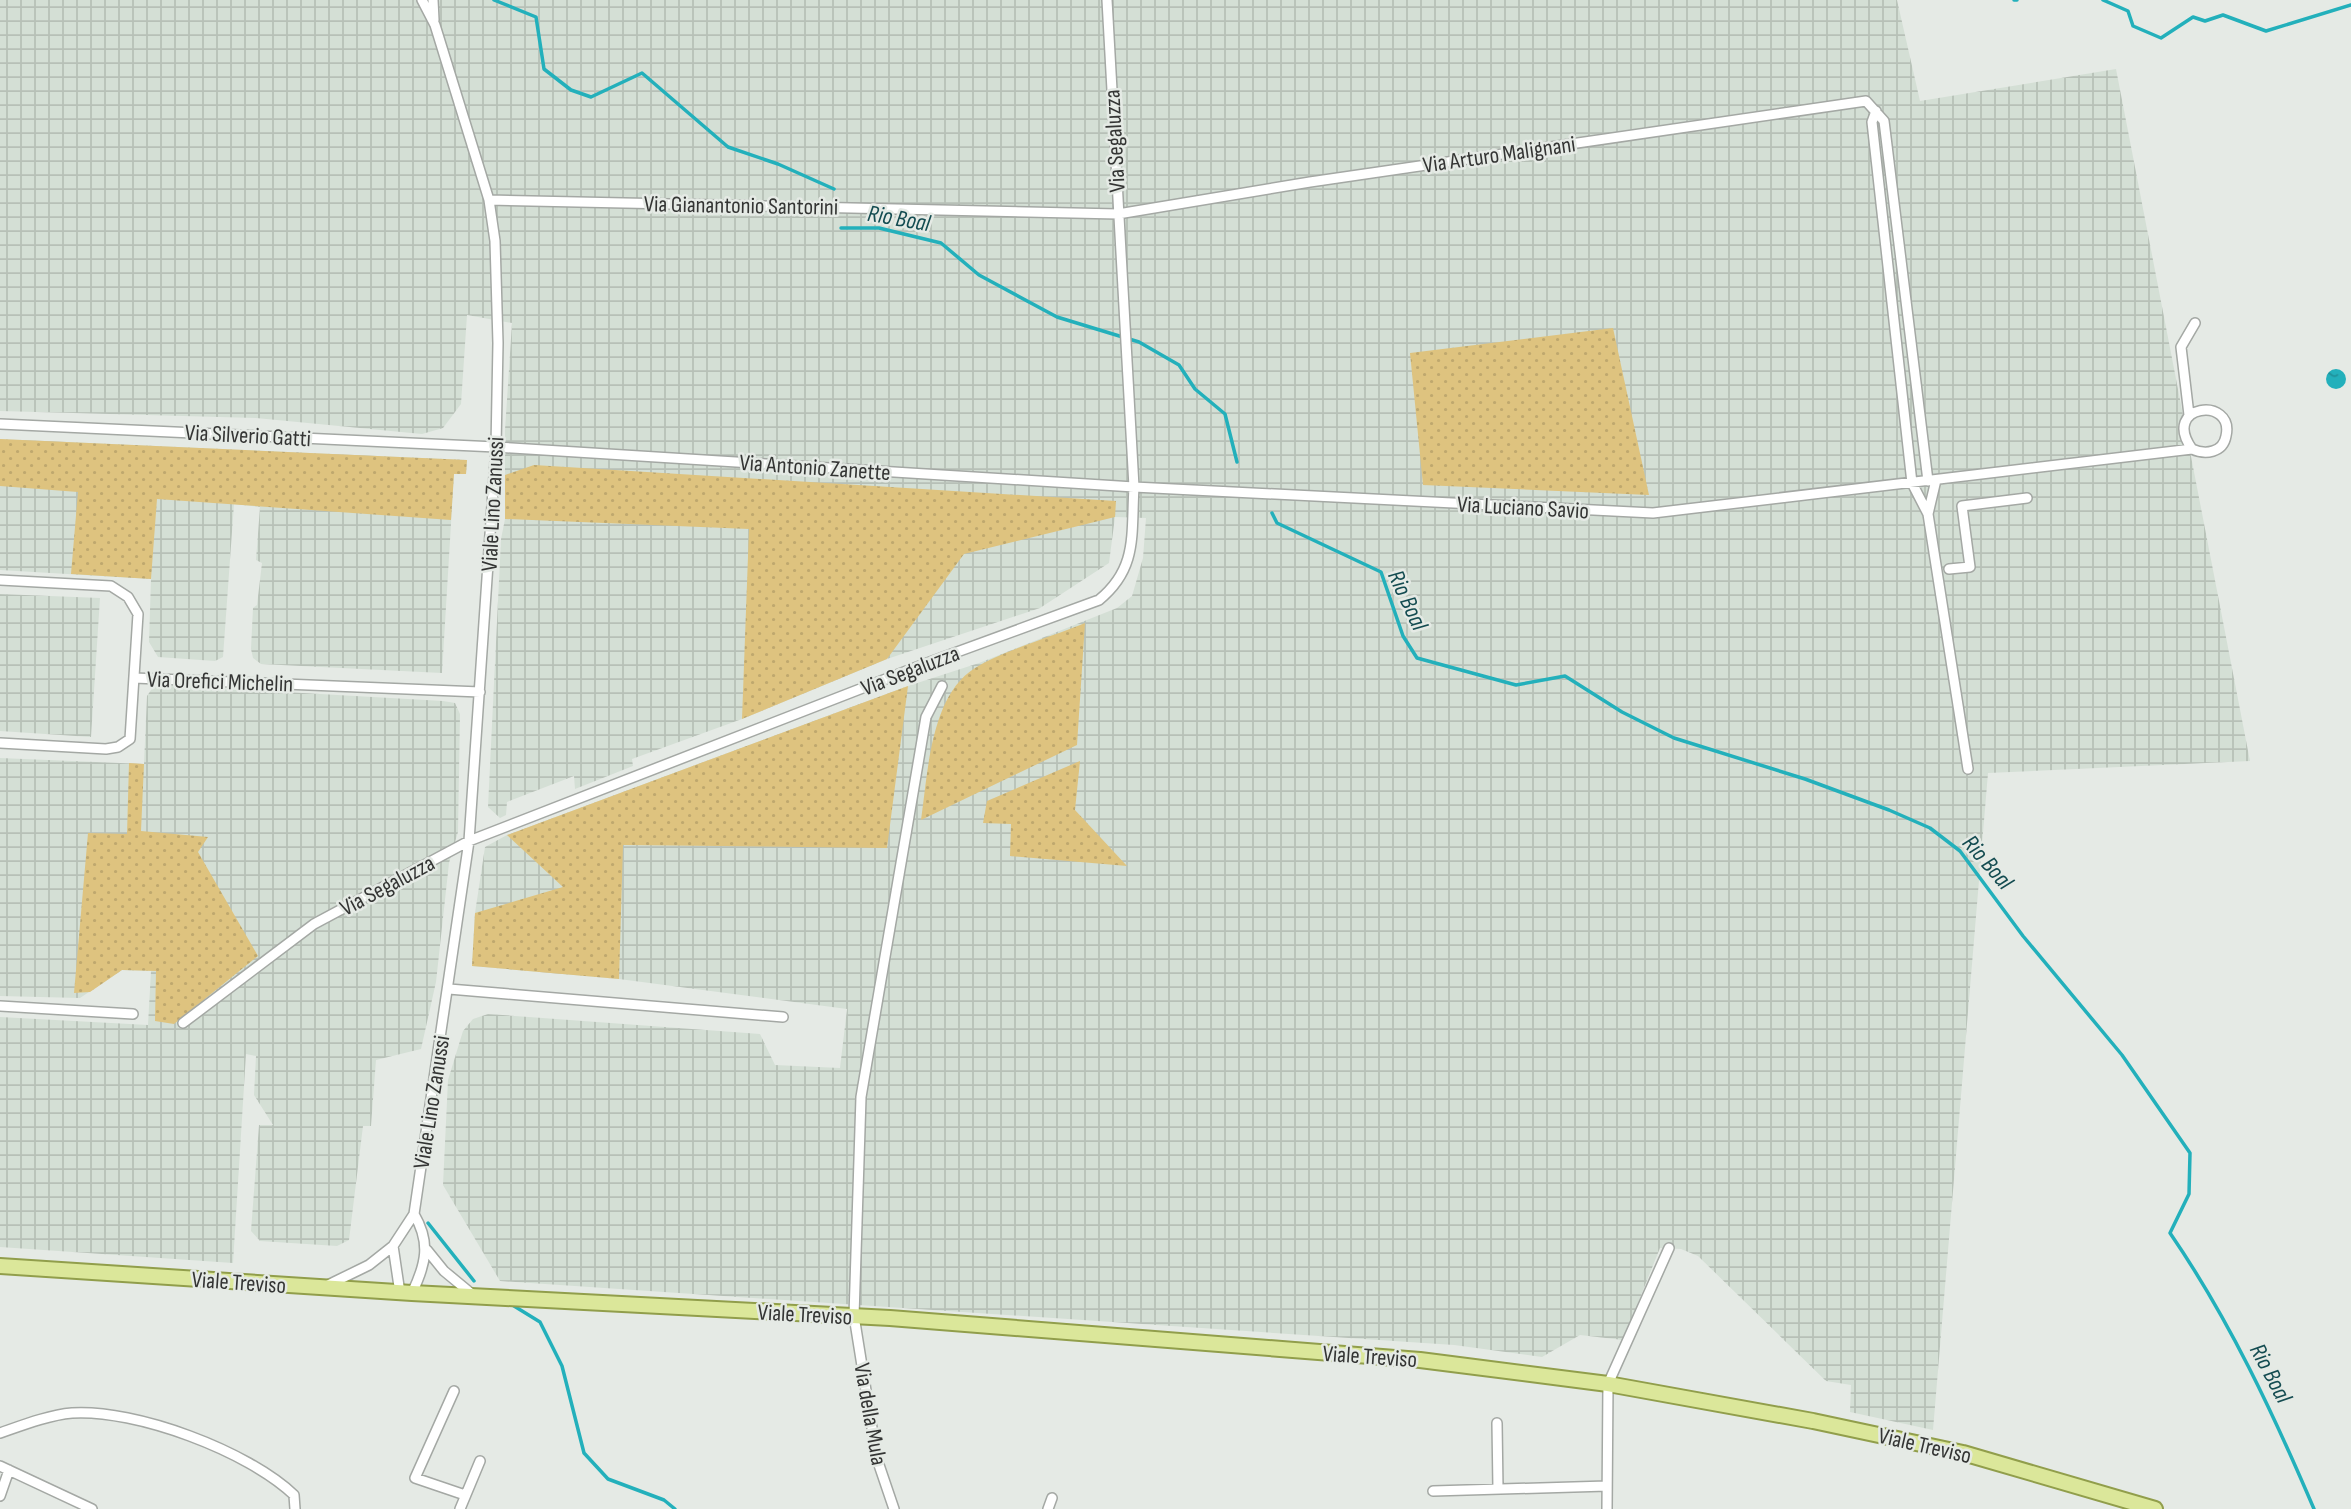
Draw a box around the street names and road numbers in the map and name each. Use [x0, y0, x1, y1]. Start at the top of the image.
street label: Via Segaluzza [1098, 89, 1132, 193]
street label: Via Arturo Malignani [1421, 130, 1577, 180]
street label: Via Gianantonio Santorini [644, 190, 838, 222]
street label: Via Silverio Gatti [184, 419, 312, 453]
street label: Viale Lino Zanussi [475, 436, 511, 572]
street label: Via Antonio Zanette [738, 449, 891, 487]
street label: Via Luciano Savio [1456, 491, 1590, 525]
street label: Via Segaluzza [857, 639, 964, 703]
street label: Via Orefici Michelin [146, 665, 294, 699]
street label: Via Segaluzza [335, 849, 440, 922]
street label: Viale Lino Zanussi [408, 1033, 456, 1171]
street label: Viale Treviso [191, 1266, 287, 1300]
street label: Viale Treviso [757, 1299, 853, 1331]
street label: Viale Treviso [1322, 1340, 1418, 1374]
street label: Via della Mula [847, 1361, 893, 1468]
street label: Viale Treviso [1876, 1422, 1974, 1470]

